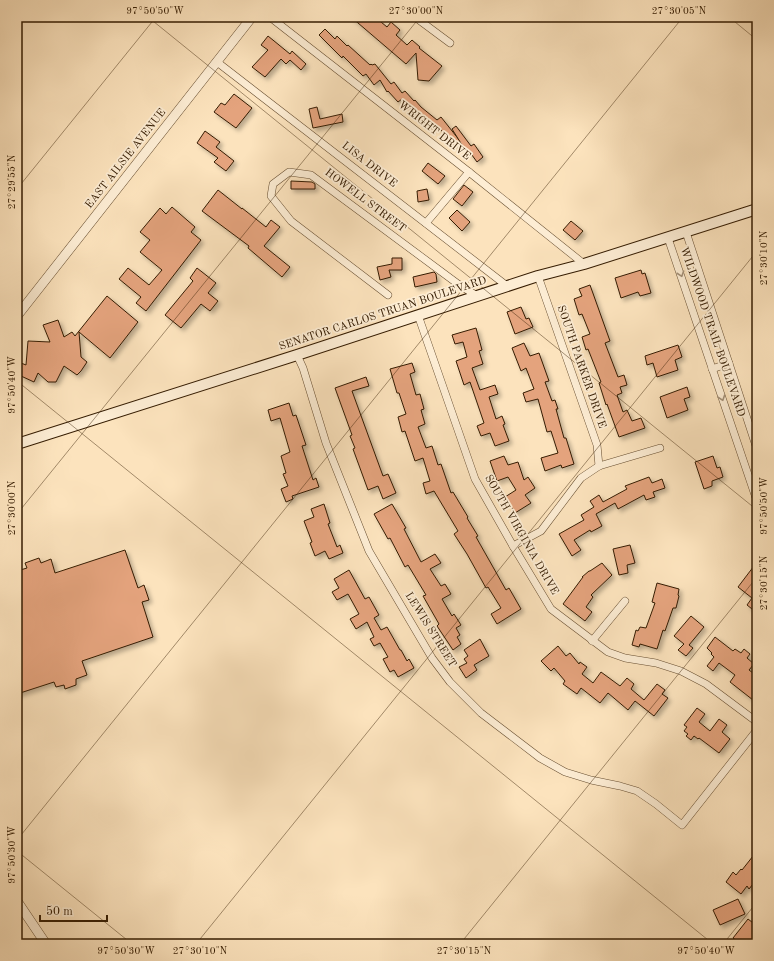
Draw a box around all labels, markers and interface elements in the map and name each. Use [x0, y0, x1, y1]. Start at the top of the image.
text: 97°50'50"W [126, 6, 184, 16]
text: 27°30'00"N [389, 6, 444, 16]
text: 27°30'05"N [652, 6, 707, 16]
street label: WRIGHT DRIVE [396, 99, 472, 163]
street label: EAST AILSIE AVENUE [84, 107, 168, 211]
street label: LISA DRIVE [339, 140, 399, 190]
text: 27°29'55"N [7, 154, 17, 209]
street label: HOWELL STREET [322, 167, 408, 235]
text: 27°30'10"N [759, 230, 769, 285]
street label: WILDWOOD TRAIL BOULEVARD [678, 246, 746, 419]
one-way arrow [676, 271, 684, 278]
street label: SENATOR CARLOS TRUAN BOULEVARD [278, 275, 489, 353]
street label: SOUTH PARKER DRIVE [555, 304, 607, 430]
text: 97°50'40"W [7, 356, 17, 414]
one-way arrow [717, 394, 726, 401]
street label: SOUTH VIRGINIA DRIVE [482, 473, 560, 597]
text: 97°50'50"W [759, 477, 769, 535]
text: 27°30'00"N [7, 480, 17, 535]
text: 27°30'15"N [759, 555, 769, 610]
street label: LEWIS STREET [402, 590, 458, 670]
text: 97°50'30"W [7, 826, 17, 884]
scale bar [40, 897, 107, 923]
text: 50 m [46, 905, 73, 918]
text: 97°50'30"W [97, 946, 155, 956]
text: 27°30'10"N [173, 946, 228, 956]
text: 27°30'15"N [437, 946, 492, 956]
text: 97°50'40"W [677, 946, 735, 956]

